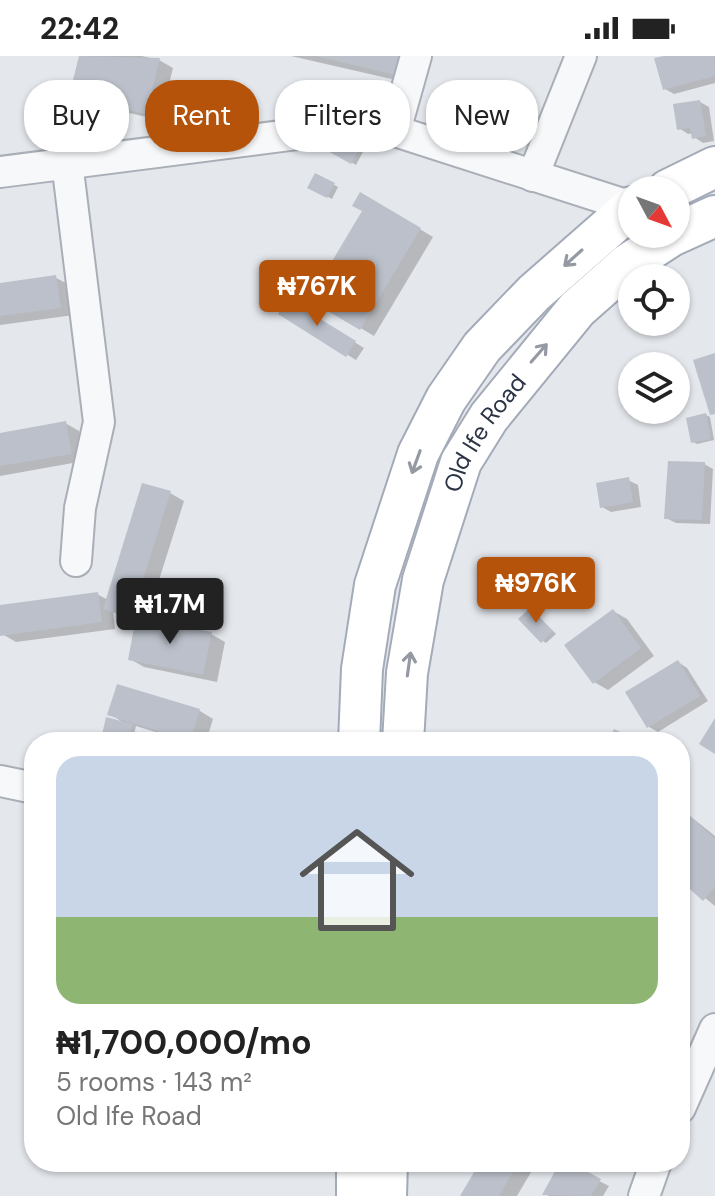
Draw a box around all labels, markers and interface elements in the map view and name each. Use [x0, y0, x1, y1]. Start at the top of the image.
text: 22:42 [40, 9, 119, 48]
chip: Buy [24, 80, 129, 152]
chip: Rent [145, 80, 259, 152]
chip: Filters [275, 80, 410, 152]
chip: New [426, 80, 538, 152]
north arrow [618, 176, 690, 248]
map controls [618, 176, 690, 424]
one-way arrow [563, 249, 583, 267]
pin: ₦767K [261, 260, 373, 328]
button: locate [618, 264, 690, 336]
text: ₦767K [277, 269, 357, 303]
one-way arrow [530, 343, 548, 364]
button: layers [618, 352, 690, 424]
street label: Old Ife Road [436, 367, 533, 496]
one-way arrow [408, 449, 423, 474]
pin: ₦976K [480, 557, 592, 625]
text: ₦976K [495, 566, 577, 600]
pin: ₦1.7M [114, 578, 226, 646]
text: ₦1.7M [134, 587, 206, 621]
one-way arrow [402, 652, 417, 677]
icon: home [285, 808, 429, 952]
text: ₦1,700,000/mo [56, 1020, 312, 1065]
text: 5 rooms · 143 m² [56, 1065, 252, 1099]
text: Old Ife Road [56, 1099, 202, 1133]

